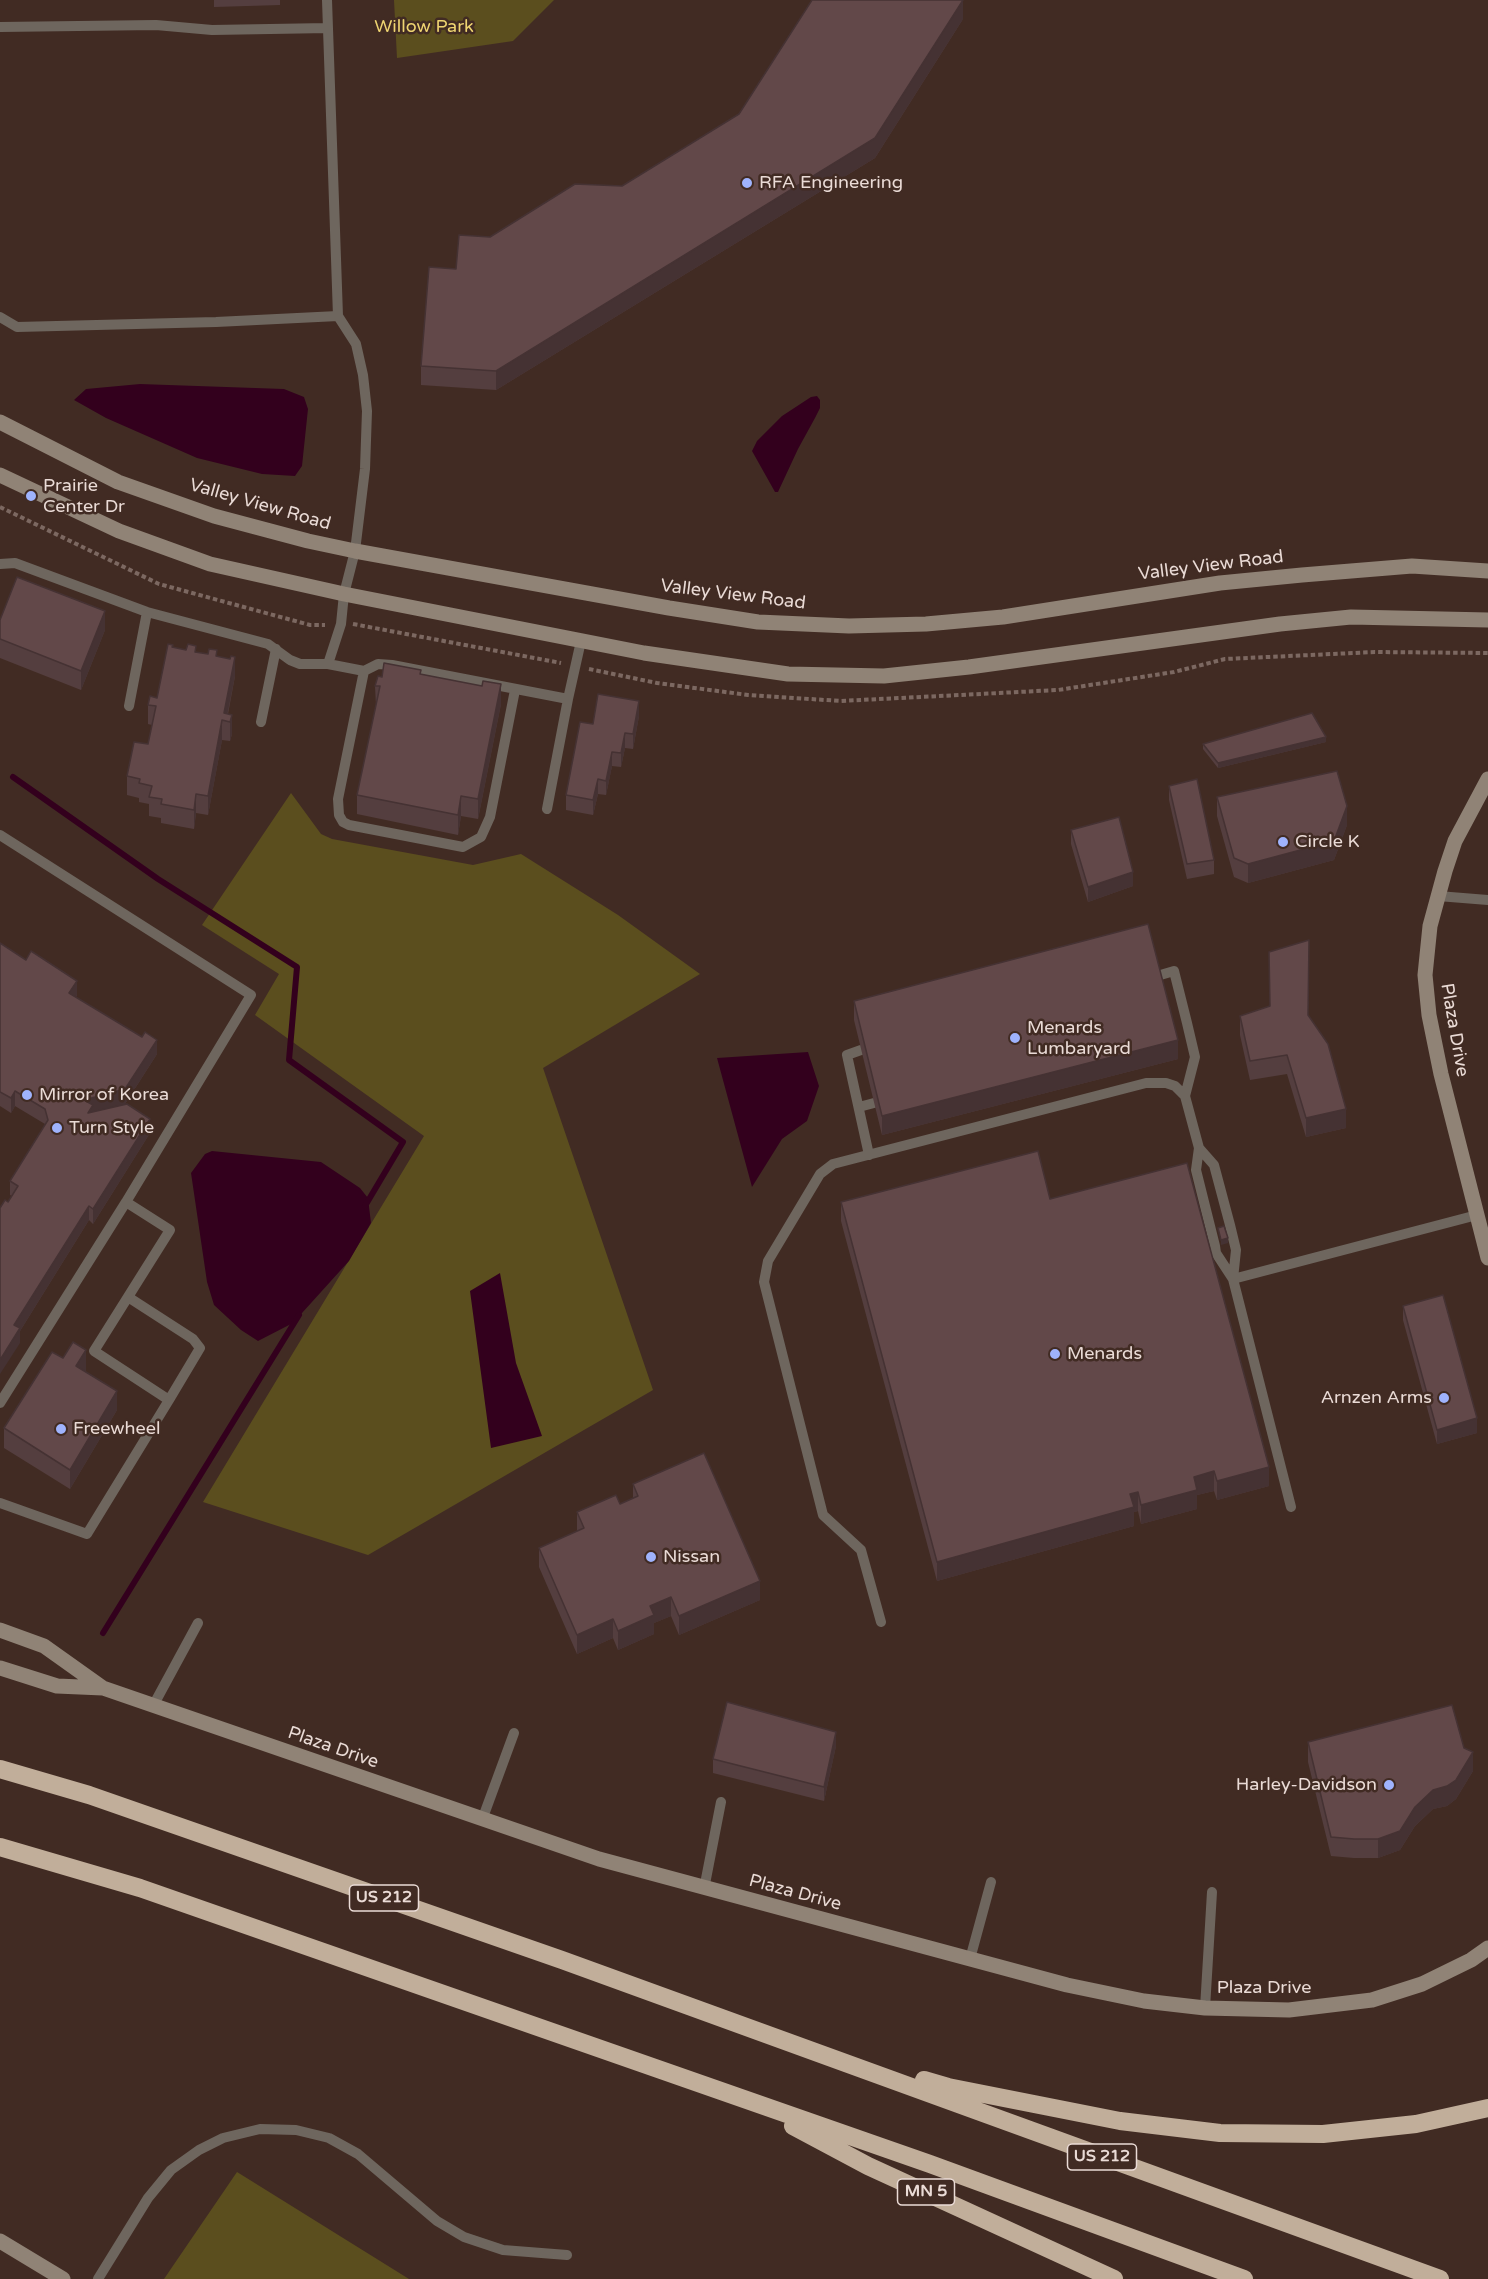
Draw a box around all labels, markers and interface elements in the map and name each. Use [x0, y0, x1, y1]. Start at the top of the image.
park label: Willow Park [374, 16, 474, 38]
place label: RFA Engineering [759, 172, 903, 194]
marker: RFA Engineering [740, 176, 754, 190]
street label: Valley View Road [187, 474, 333, 536]
place label: Prairie Center Dr [43, 475, 125, 518]
marker: Prairie Center Dr [24, 489, 38, 503]
street label: Valley View Road [1137, 546, 1285, 586]
street label: Valley View Road [659, 575, 807, 615]
place label: Circle K [1295, 831, 1360, 853]
marker: Circle K [1276, 835, 1290, 849]
street label: Plaza Drive [1435, 982, 1473, 1078]
place label: Menards Lumbaryard [1027, 1017, 1131, 1060]
marker: Menards Lumbaryard [1008, 1031, 1022, 1045]
place label: Mirror of Korea [39, 1084, 169, 1106]
marker: Mirror of Korea [20, 1088, 34, 1102]
place label: Turn Style [69, 1117, 154, 1139]
marker: Turn Style [50, 1121, 64, 1135]
place label: Menards [1067, 1343, 1142, 1365]
marker: Menards [1048, 1347, 1062, 1361]
place label: Arnzen Arms [1321, 1387, 1432, 1409]
marker: Arnzen Arms [1437, 1391, 1451, 1405]
place label: Freewheel [73, 1418, 160, 1440]
marker: Freewheel [54, 1422, 68, 1436]
place label: Nissan [663, 1546, 720, 1568]
marker: Nissan [644, 1550, 658, 1564]
street label: Plaza Drive [285, 1722, 381, 1774]
place label: Harley-Davidson [1236, 1774, 1377, 1796]
marker: Harley-Davidson [1382, 1778, 1396, 1792]
street label: Plaza Drive [746, 1870, 844, 1916]
road number: US 212 [350, 1885, 418, 1911]
street label: Plaza Drive [1217, 1977, 1311, 1999]
road number: US 212 [1068, 2144, 1136, 2170]
road number: MN 5 [898, 2179, 954, 2205]

